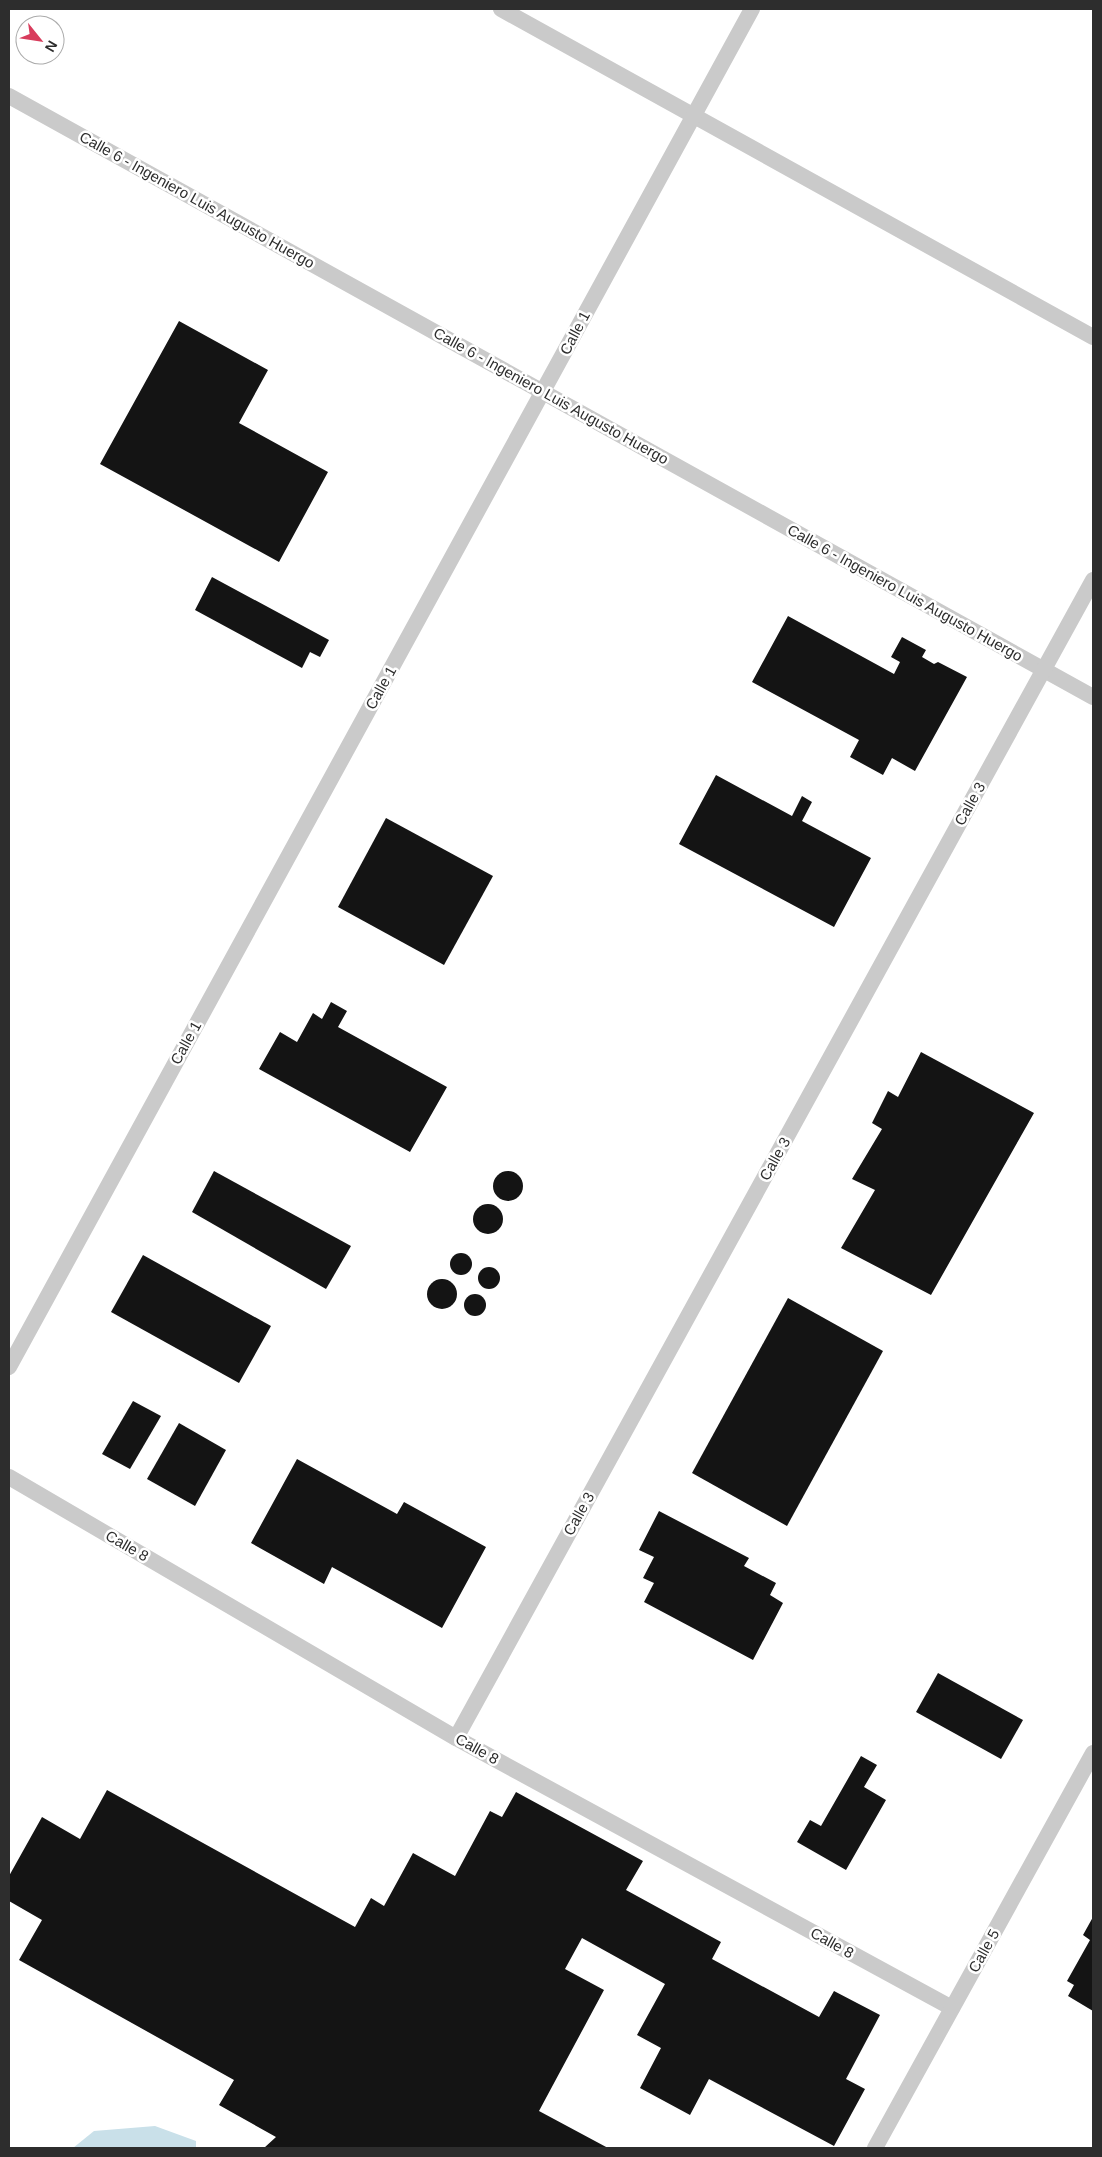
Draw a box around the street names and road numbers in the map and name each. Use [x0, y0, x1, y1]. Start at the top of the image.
street label: Calle 6 - Ingeniero Luis Augusto Huergo [77, 128, 318, 271]
street label: Calle 1 [556, 308, 593, 357]
street label: Calle 6 - Ingeniero Luis Augusto Huergo [431, 324, 672, 467]
street label: Calle 6 - Ingeniero Luis Augusto Huergo [785, 521, 1026, 664]
street label: Calle 1 [362, 663, 399, 712]
street label: Calle 3 [951, 779, 988, 828]
street label: Calle 1 [167, 1018, 204, 1067]
street label: Calle 3 [756, 1134, 793, 1183]
street label: Calle 3 [560, 1489, 597, 1538]
street label: Calle 8 [103, 1527, 152, 1565]
street label: Calle 8 [453, 1730, 502, 1767]
street label: Calle 8 [808, 1924, 857, 1961]
street label: Calle 5 [965, 1926, 1002, 1975]

